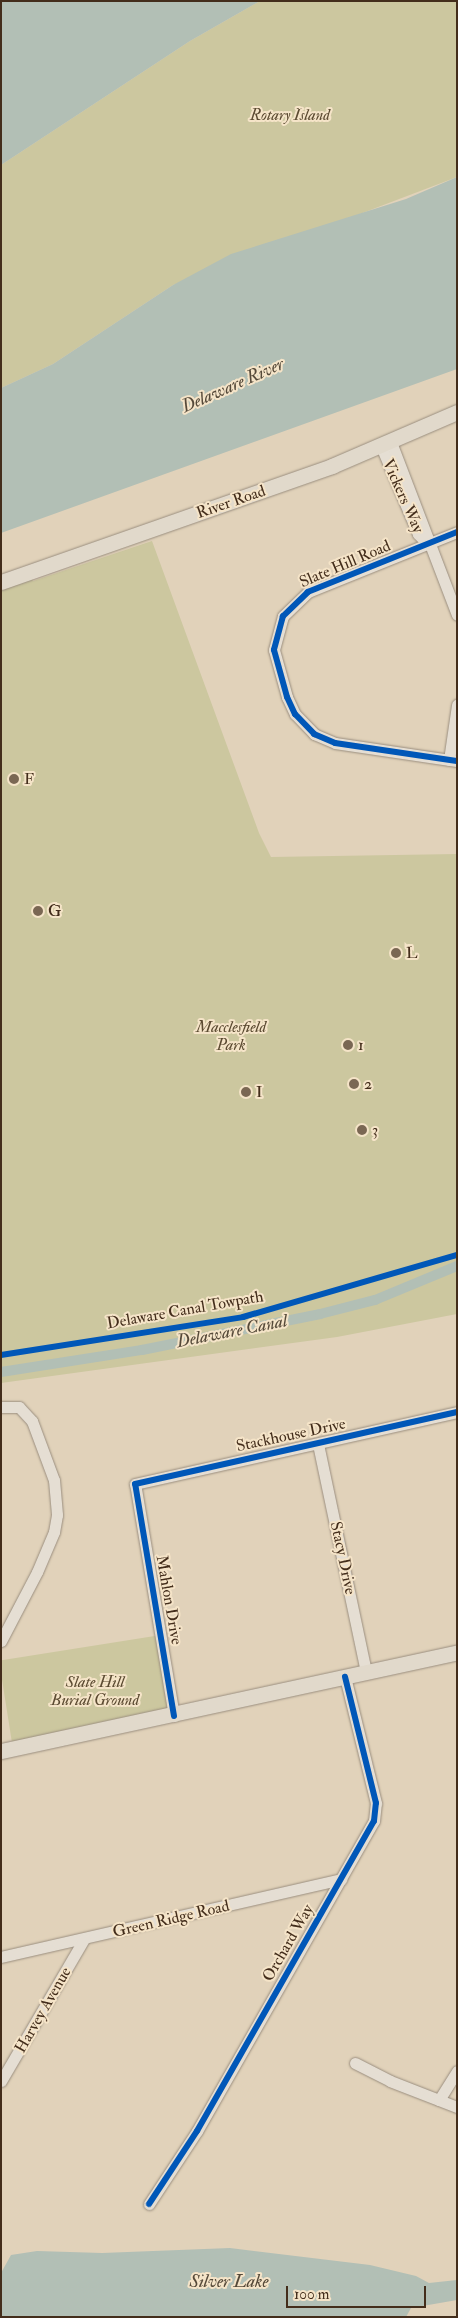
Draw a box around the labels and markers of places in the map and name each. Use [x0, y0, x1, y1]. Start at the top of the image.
place label: F [24, 769, 34, 789]
marker: F [8, 773, 20, 785]
place label: G [48, 901, 61, 921]
marker: G [32, 905, 44, 917]
place label: L [406, 943, 418, 963]
marker: L [390, 947, 402, 959]
place label: 1 [358, 1035, 364, 1055]
marker: 1 [342, 1039, 354, 1051]
place label: 2 [364, 1074, 372, 1094]
marker: 2 [348, 1078, 360, 1090]
place label: I [256, 1082, 262, 1102]
marker: I [240, 1086, 252, 1098]
place label: 3 [372, 1120, 378, 1140]
marker: 3 [356, 1124, 368, 1136]

